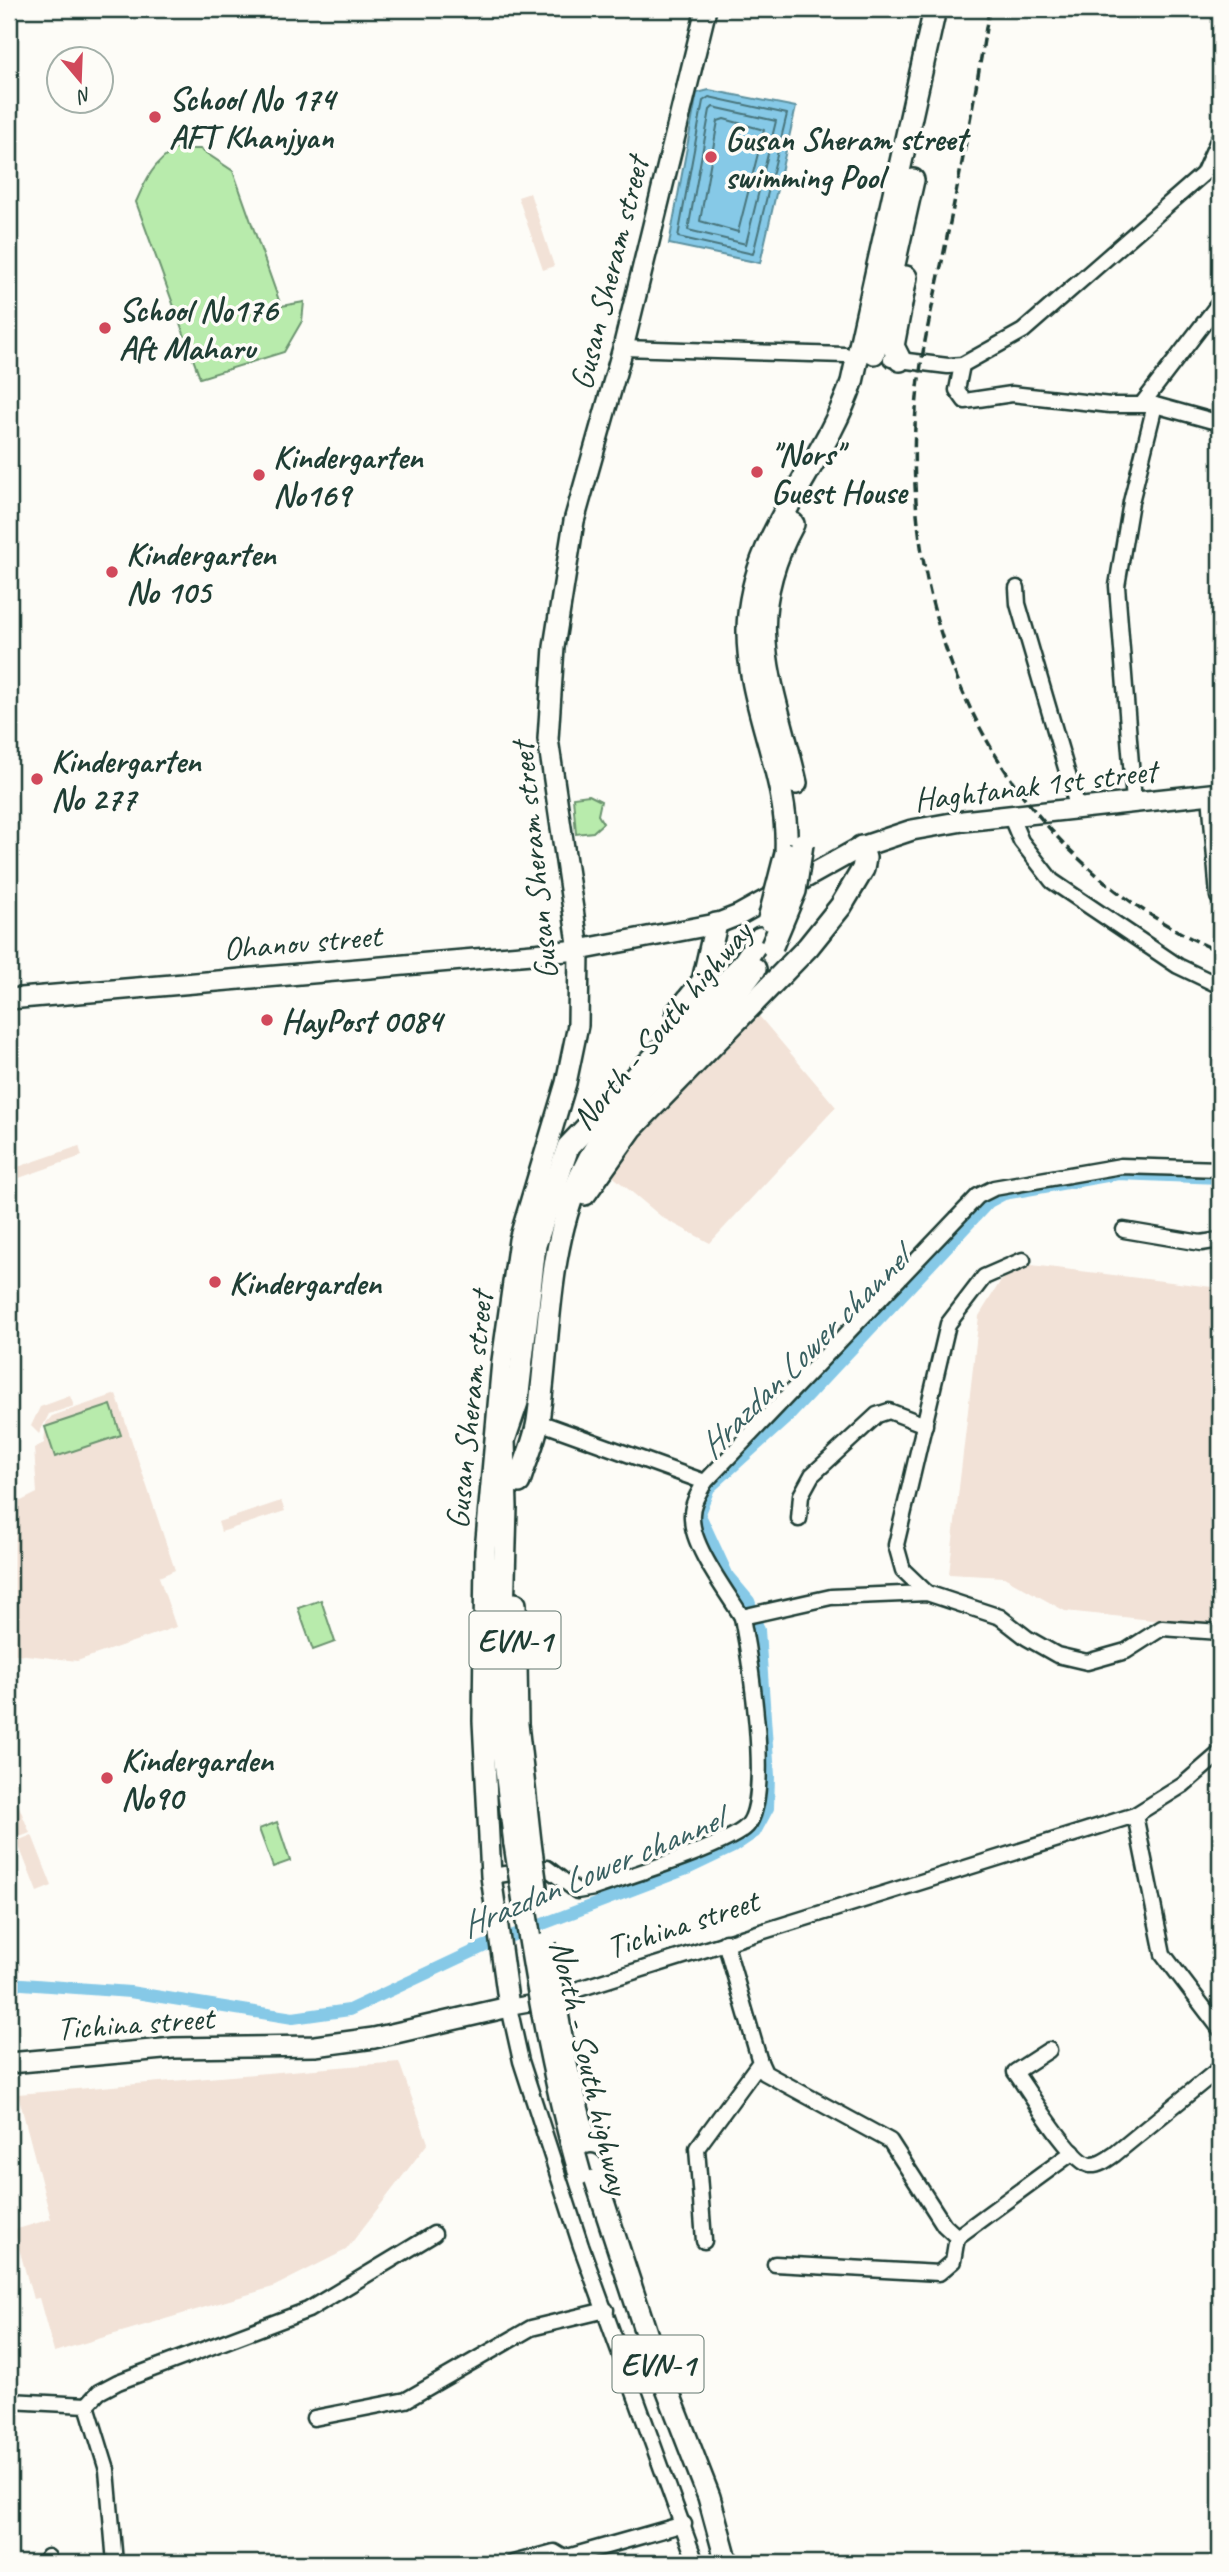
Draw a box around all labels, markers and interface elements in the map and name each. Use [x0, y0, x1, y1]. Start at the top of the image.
north arrow [46, 46, 116, 116]
place label: School No 174 AFT Khanjyan [169, 78, 339, 158]
text: N [73, 82, 95, 109]
marker: School No 174 AFT Khanjyan [147, 109, 163, 125]
place label: Gusan Sheram street swimming Pool [725, 118, 971, 198]
street label: Gusan Sheram street [560, 149, 659, 394]
marker: Gusan Sheram street swimming Pool [703, 149, 719, 165]
place label: School No176 Aft Maharu [119, 289, 280, 369]
marker: School No176 Aft Maharu [97, 320, 113, 336]
place label: "Nors" Guest House [771, 433, 910, 513]
place label: Kindergarten No169 [273, 436, 424, 516]
marker: "Nors" Guest House [749, 464, 765, 480]
marker: Kindergarten No169 [251, 467, 267, 483]
place label: Kindergarten No 105 [126, 533, 277, 613]
marker: Kindergarten No 105 [104, 564, 120, 580]
street label: Gusan Sheram street [500, 736, 567, 981]
place label: Kindergarten No 277 [51, 740, 202, 820]
street label: Haghtanak 1st street [912, 749, 1163, 821]
marker: Kindergarten No 277 [29, 771, 45, 787]
street label: North - South highway [562, 911, 763, 1138]
street label: Ohanov street [221, 914, 386, 970]
place label: HayPost 0084 [281, 1000, 446, 1042]
marker: HayPost 0084 [259, 1012, 275, 1028]
water label: Hrazdan Lower channel [689, 1231, 926, 1468]
place label: Kindergarden [229, 1262, 382, 1304]
marker: Kindergarden [207, 1274, 223, 1290]
street label: Gusan Sheram street [436, 1285, 503, 1531]
road number: EVN-1 [470, 1611, 560, 1668]
place label: Kindergarden No90 [121, 1739, 274, 1819]
marker: Kindergarden No90 [99, 1770, 115, 1786]
water label: Hrazdan Lower channel [454, 1793, 739, 1948]
street label: Tichina street [601, 1879, 766, 1968]
street label: North - South highway [540, 1936, 640, 2201]
street label: Tichina street [55, 1996, 218, 2049]
road number: EVN-1 [612, 2336, 704, 2392]

